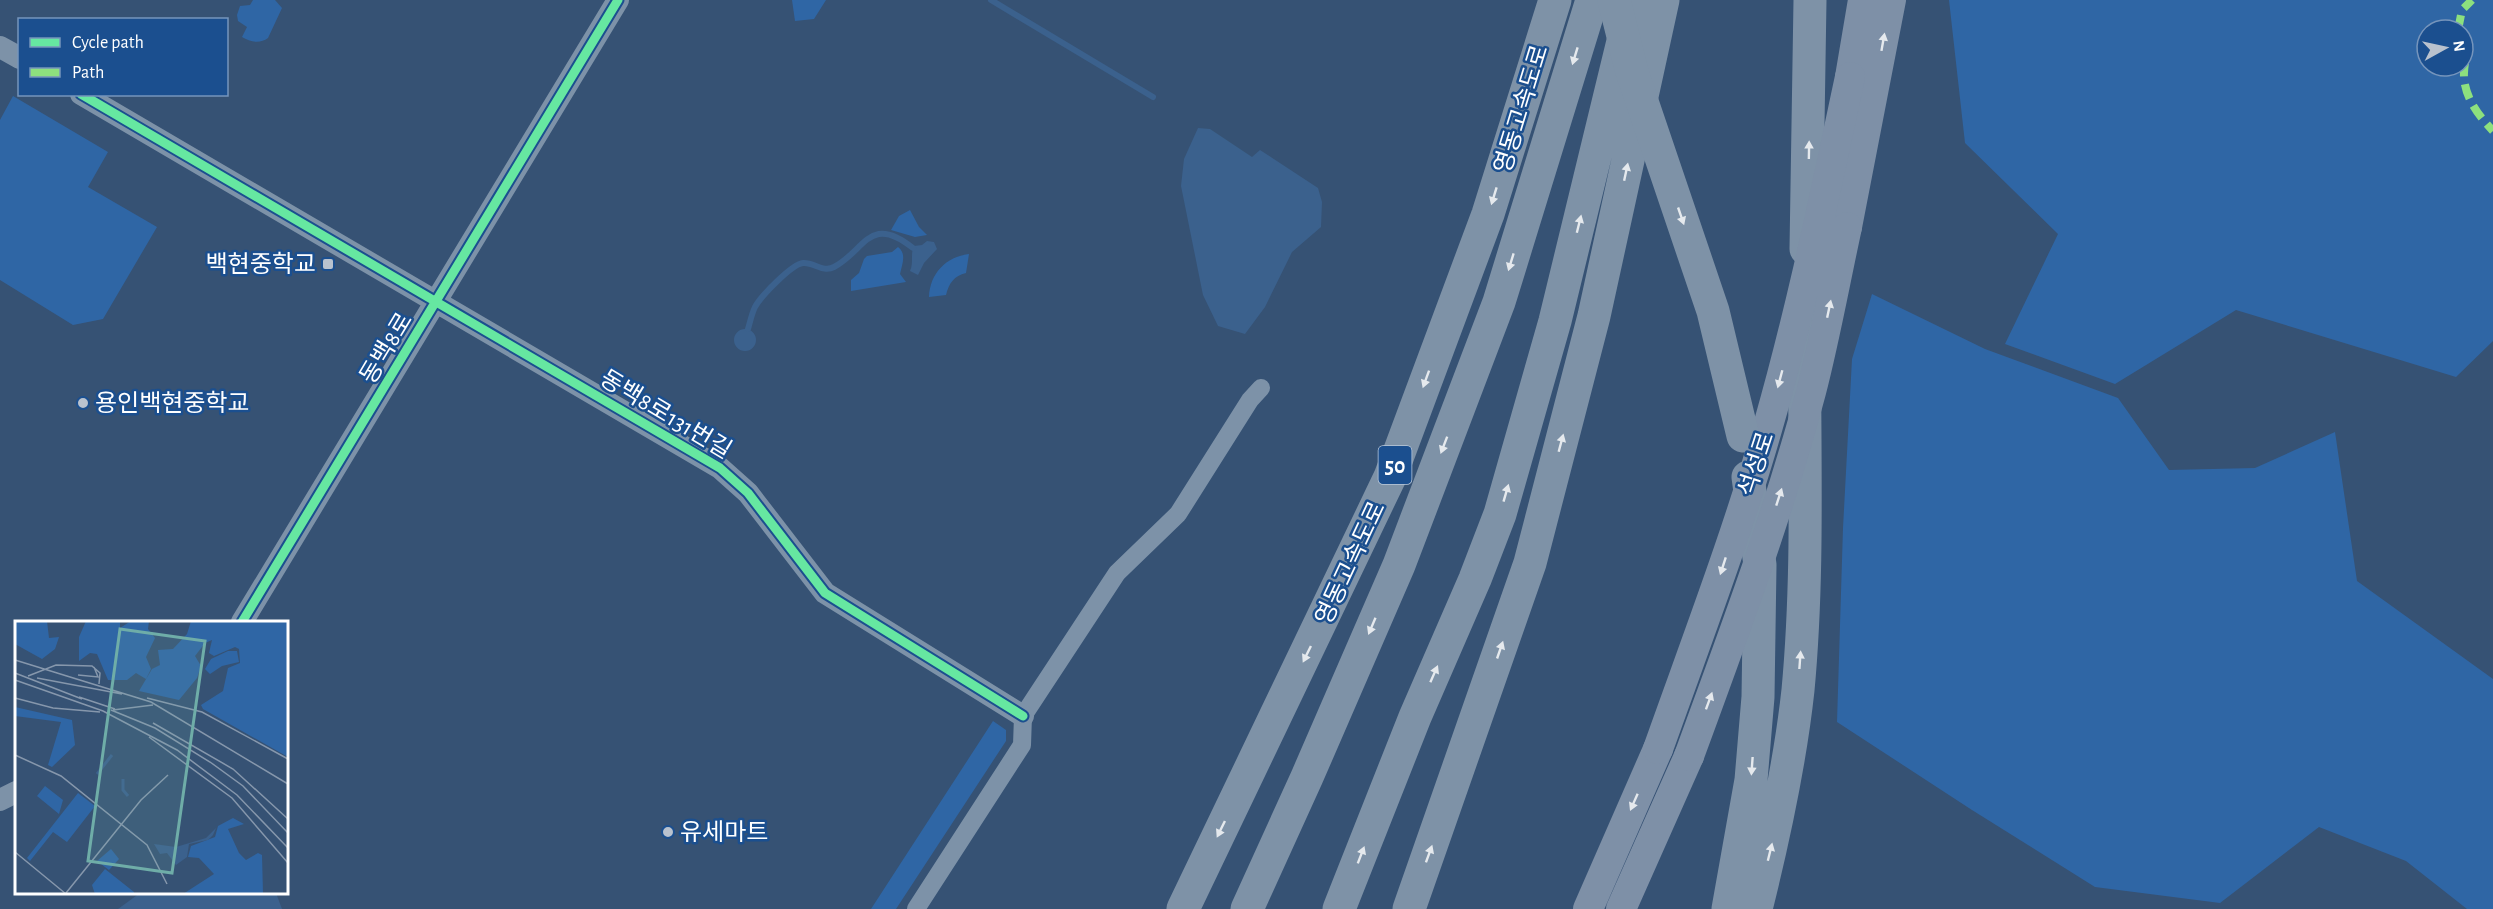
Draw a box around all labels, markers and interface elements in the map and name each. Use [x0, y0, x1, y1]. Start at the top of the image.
legend [18, 18, 228, 96]
north arrow [2415, 18, 2475, 78]
one-way arrow [1879, 32, 1888, 51]
text: Cycle path [72, 34, 144, 52]
text: N [2450, 39, 2468, 53]
street label: 영동고속도로 [1490, 42, 1553, 176]
one-way arrow [1570, 47, 1579, 65]
text: Path [72, 64, 104, 82]
one-way arrow [1804, 140, 1813, 159]
one-way arrow [1621, 162, 1631, 181]
one-way arrow [1489, 187, 1498, 205]
one-way arrow [1676, 207, 1686, 225]
one-way arrow [1574, 215, 1584, 233]
place label: 백현중학교 [206, 251, 316, 277]
one-way arrow [1506, 253, 1516, 271]
marker: 백현중학교 [321, 257, 335, 271]
one-way arrow [1825, 299, 1834, 318]
street label: 동백8로 [356, 309, 417, 388]
street label: 동백8로131번길 [596, 366, 736, 463]
one-way arrow [1421, 370, 1431, 388]
one-way arrow [1775, 370, 1785, 389]
place label: 용인백현중학교 [95, 390, 250, 416]
marker: 용인백현중학교 [76, 396, 90, 410]
street label: 석성로 [1734, 429, 1779, 500]
one-way arrow [1557, 434, 1566, 452]
one-way arrow [1439, 437, 1449, 455]
road number: 50 [1378, 446, 1412, 484]
one-way arrow [1502, 484, 1511, 502]
one-way arrow [1775, 488, 1785, 506]
street label: 영동고속도로 [1311, 498, 1390, 629]
one-way arrow [1718, 557, 1727, 575]
one-way arrow [1367, 618, 1377, 636]
inset map [15, 621, 288, 894]
one-way arrow [1496, 641, 1505, 659]
one-way arrow [1302, 645, 1311, 662]
one-way arrow [1795, 650, 1804, 669]
one-way arrow [1429, 665, 1439, 683]
one-way arrow [1705, 692, 1714, 710]
one-way arrow [1748, 757, 1757, 776]
one-way arrow [1629, 794, 1639, 812]
place label: 유세마트 [680, 820, 768, 845]
one-way arrow [1217, 821, 1226, 838]
marker: 유세마트 [661, 825, 675, 839]
one-way arrow [1765, 843, 1775, 861]
one-way arrow [1424, 845, 1434, 863]
one-way arrow [1357, 846, 1366, 864]

